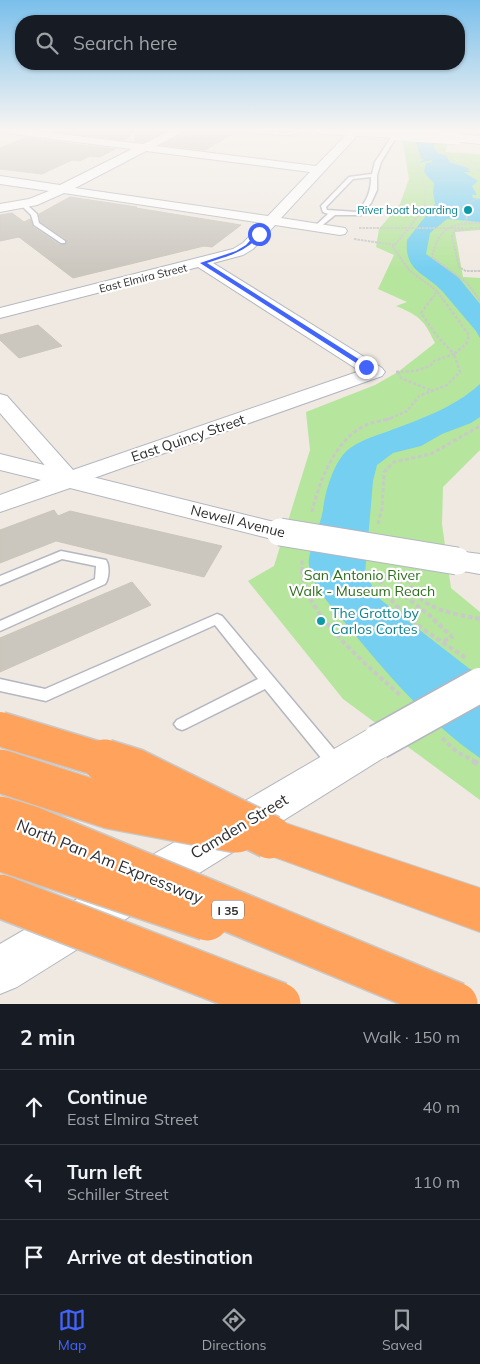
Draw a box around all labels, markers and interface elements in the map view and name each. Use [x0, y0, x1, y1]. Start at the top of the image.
search box [15, 15, 465, 70]
icon: search [33, 29, 61, 57]
text: Search here [73, 31, 177, 55]
place label: River boat boarding [357, 203, 458, 217]
marker: River boat boarding [462, 204, 474, 216]
route start [248, 223, 271, 246]
street label: East Elmira Street [97, 260, 189, 296]
route end [355, 356, 378, 379]
street label: East Quincy Street [129, 410, 247, 466]
street label: Newell Avenue [189, 501, 287, 541]
park label: San Antonio River Walk - Museum Reach [289, 566, 435, 600]
place label: The Grotto by Carlos Cortes [331, 604, 420, 638]
marker: The Grotto by Carlos Cortes [315, 615, 327, 627]
street label: Camden Street [187, 789, 292, 863]
street label: North Pan Am Expressway [14, 814, 207, 908]
road number: I 35 [212, 900, 244, 920]
text: 2 min [20, 1024, 75, 1050]
text: Walk · 150 m [362, 1027, 460, 1047]
text: Continue [67, 1085, 147, 1109]
icon: ahead [20, 1093, 48, 1121]
text: 40 m [423, 1097, 460, 1117]
text: East Elmira Street [67, 1109, 198, 1129]
text: Turn left [67, 1160, 142, 1184]
icon: left [20, 1168, 48, 1196]
text: 110 m [413, 1172, 460, 1192]
text: Schiller Street [67, 1184, 169, 1204]
icon: arrive [20, 1243, 48, 1271]
text: Arrive at destination [67, 1245, 253, 1269]
tab: Map [58, 1306, 86, 1354]
tab: Directions [202, 1306, 267, 1354]
tab: Saved [382, 1306, 422, 1354]

